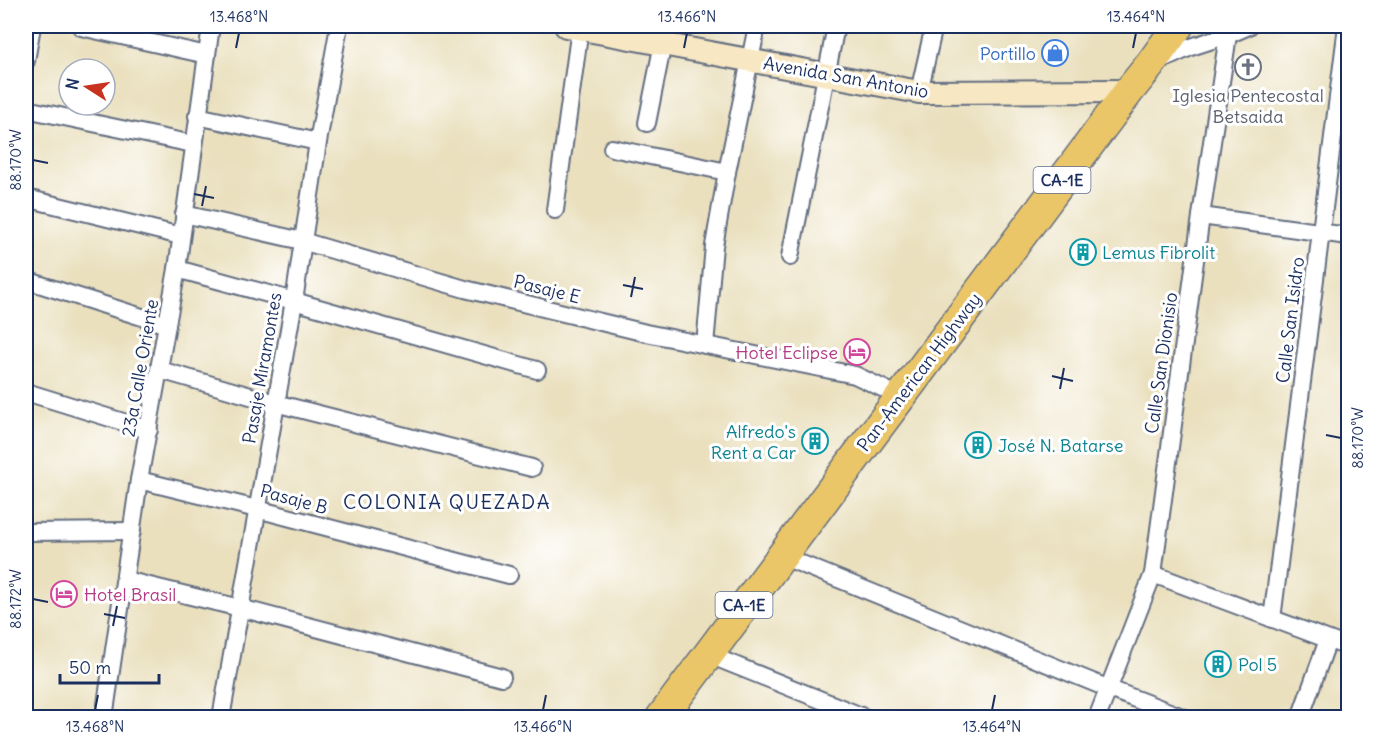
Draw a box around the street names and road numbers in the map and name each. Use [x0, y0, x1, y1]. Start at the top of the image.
street label: Avenida San Antonio [762, 51, 930, 103]
road number: CA-1E [1034, 167, 1090, 193]
street label: Calle San Isidro [1271, 256, 1309, 384]
street label: Pasaje E [511, 270, 583, 308]
street label: Pan-American Highway [852, 288, 986, 456]
street label: Pasaje Miramontes [237, 291, 287, 445]
street label: Calle San Dionisio [1140, 291, 1182, 435]
street label: 23a Calle Oriente [117, 297, 163, 439]
street label: Pasaje B [258, 479, 330, 519]
road number: CA-1E [716, 592, 772, 618]

